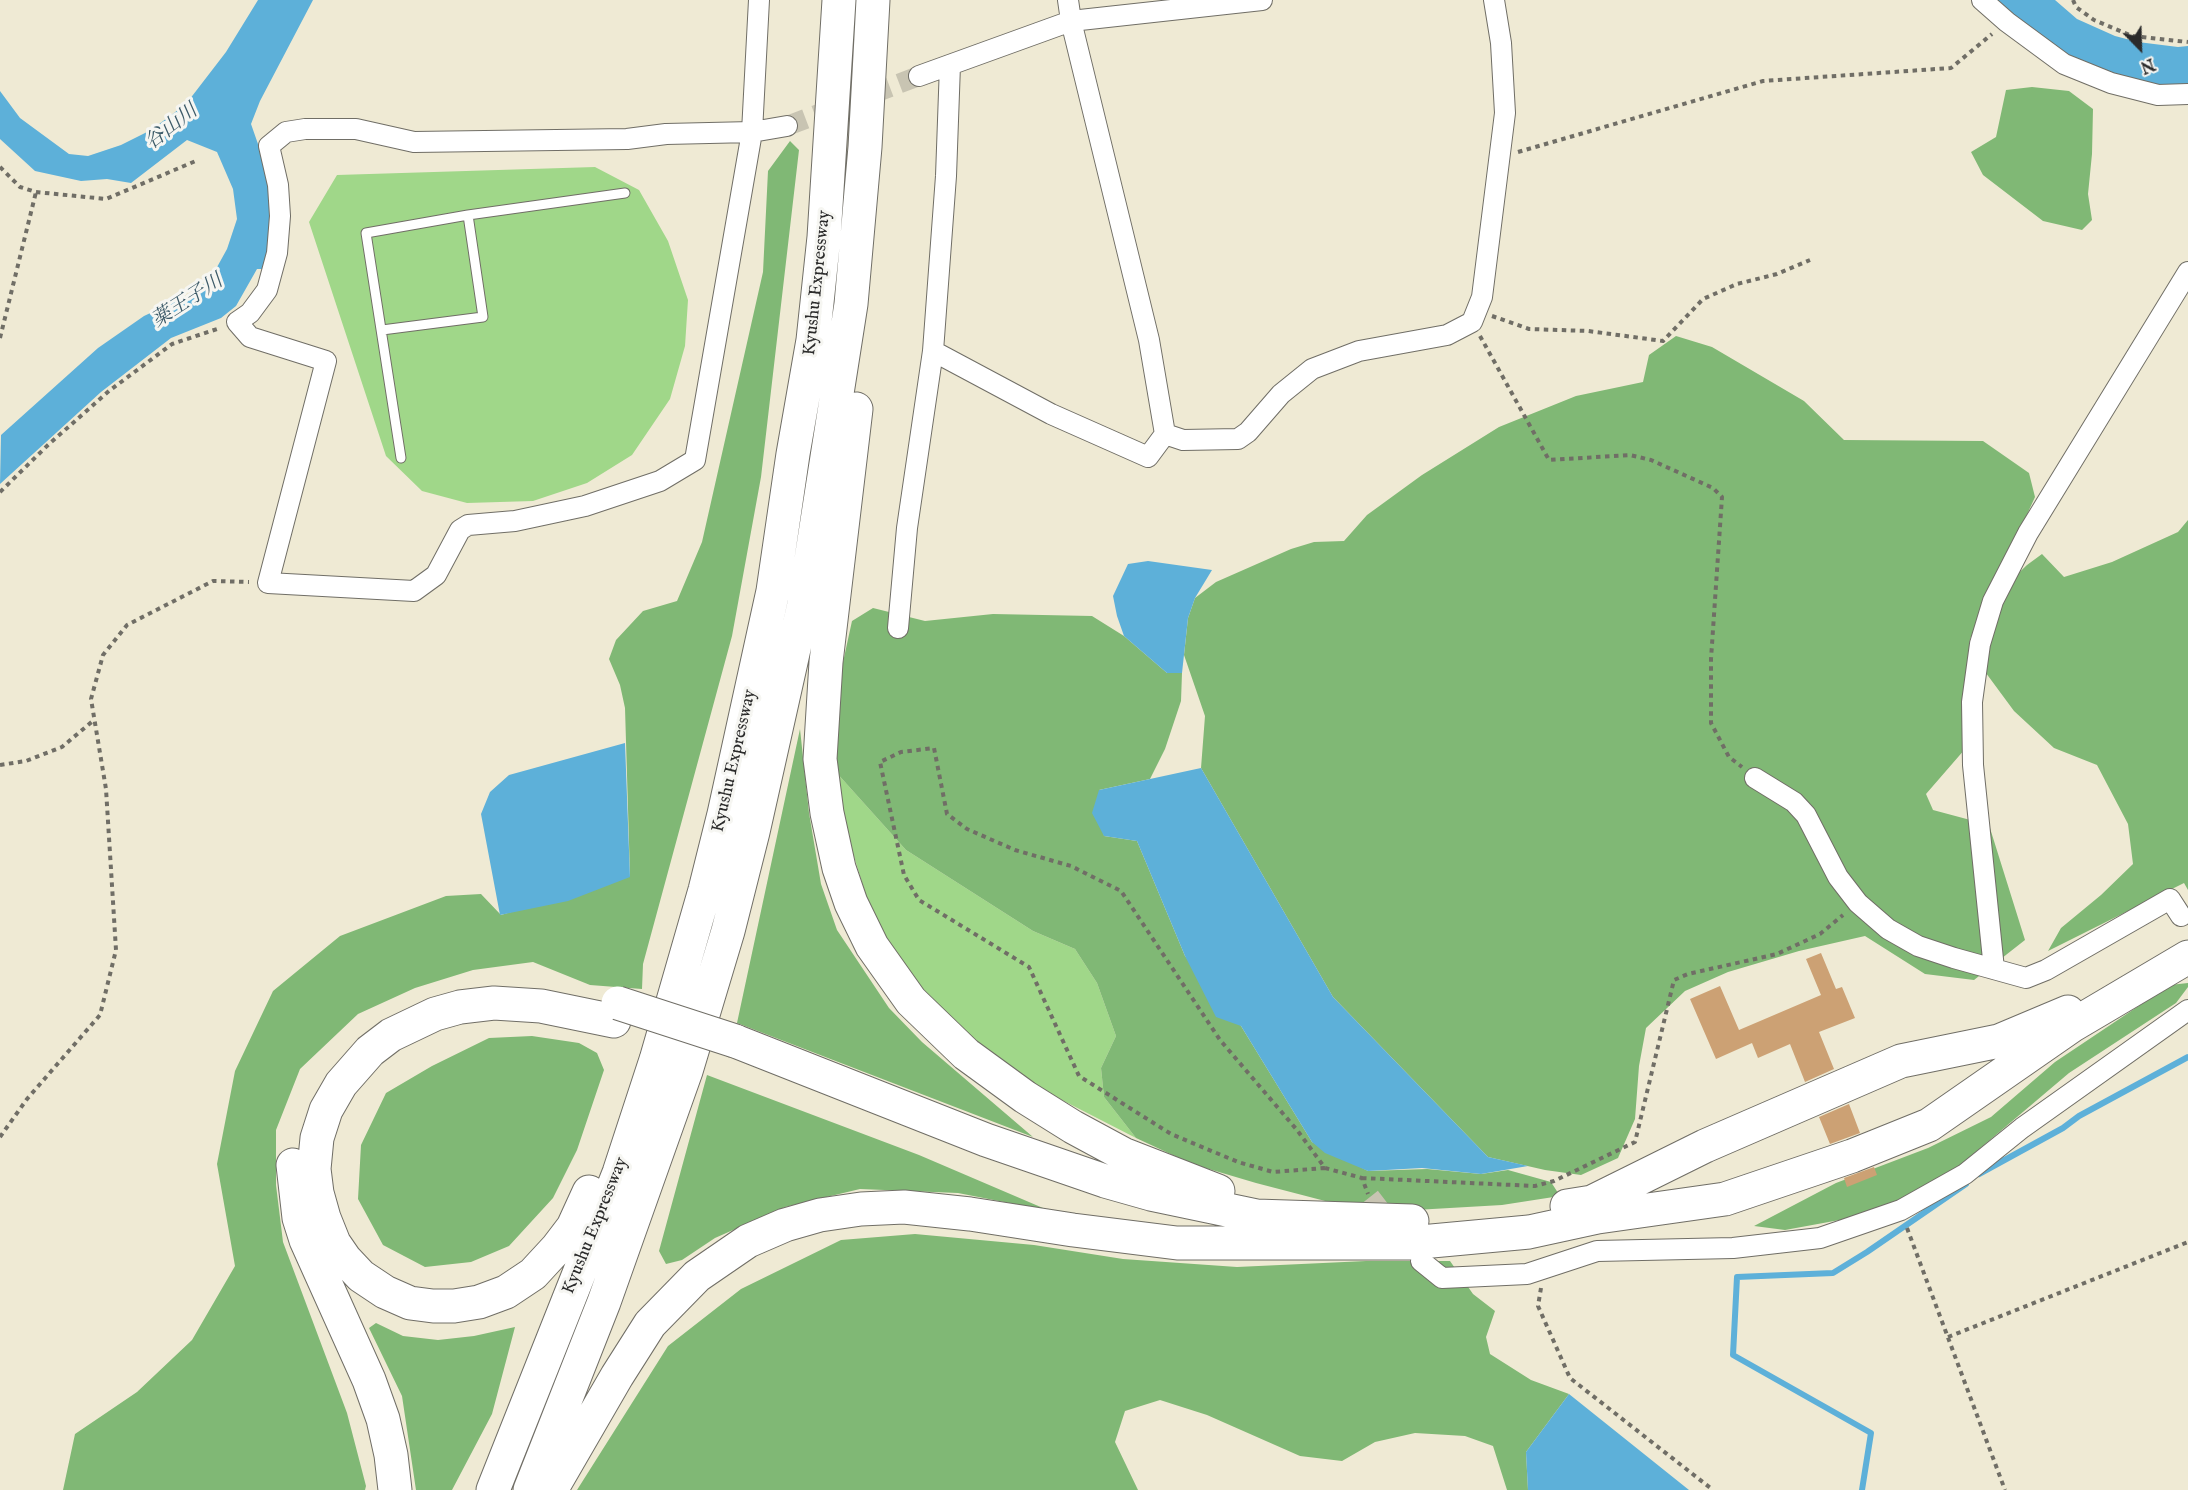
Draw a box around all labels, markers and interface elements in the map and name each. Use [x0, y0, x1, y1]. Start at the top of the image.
north arrow [2110, 18, 2170, 78]
text: N [2137, 53, 2157, 76]
water label: 谷山川 [141, 100, 203, 156]
street label: Kyushu Expressway [800, 209, 836, 357]
water label: 薬王子川 [148, 270, 228, 334]
street label: Kyushu Expressway [708, 687, 762, 835]
street label: Kyushu Expressway [559, 1154, 633, 1298]

